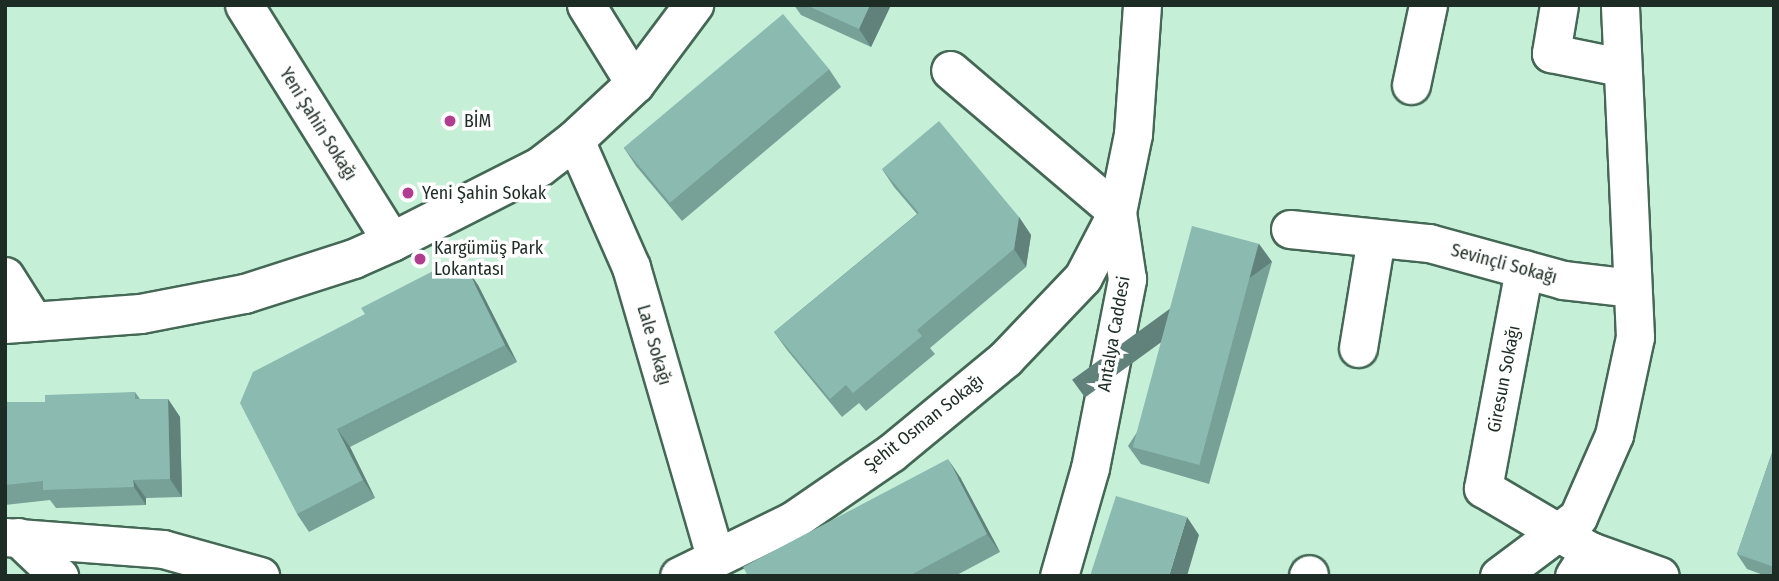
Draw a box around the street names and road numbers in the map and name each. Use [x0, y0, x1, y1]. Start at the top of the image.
street label: Yeni Şahin Sokağı [275, 64, 361, 184]
street label: Sevinçli Sokağı [1448, 239, 1560, 289]
street label: Antalya Caddesi [1093, 275, 1135, 393]
street label: Lale Sokağı [632, 302, 676, 388]
street label: Giresun Sokağı [1483, 324, 1525, 434]
street label: Şehit Osman Sokağı [860, 370, 988, 476]

